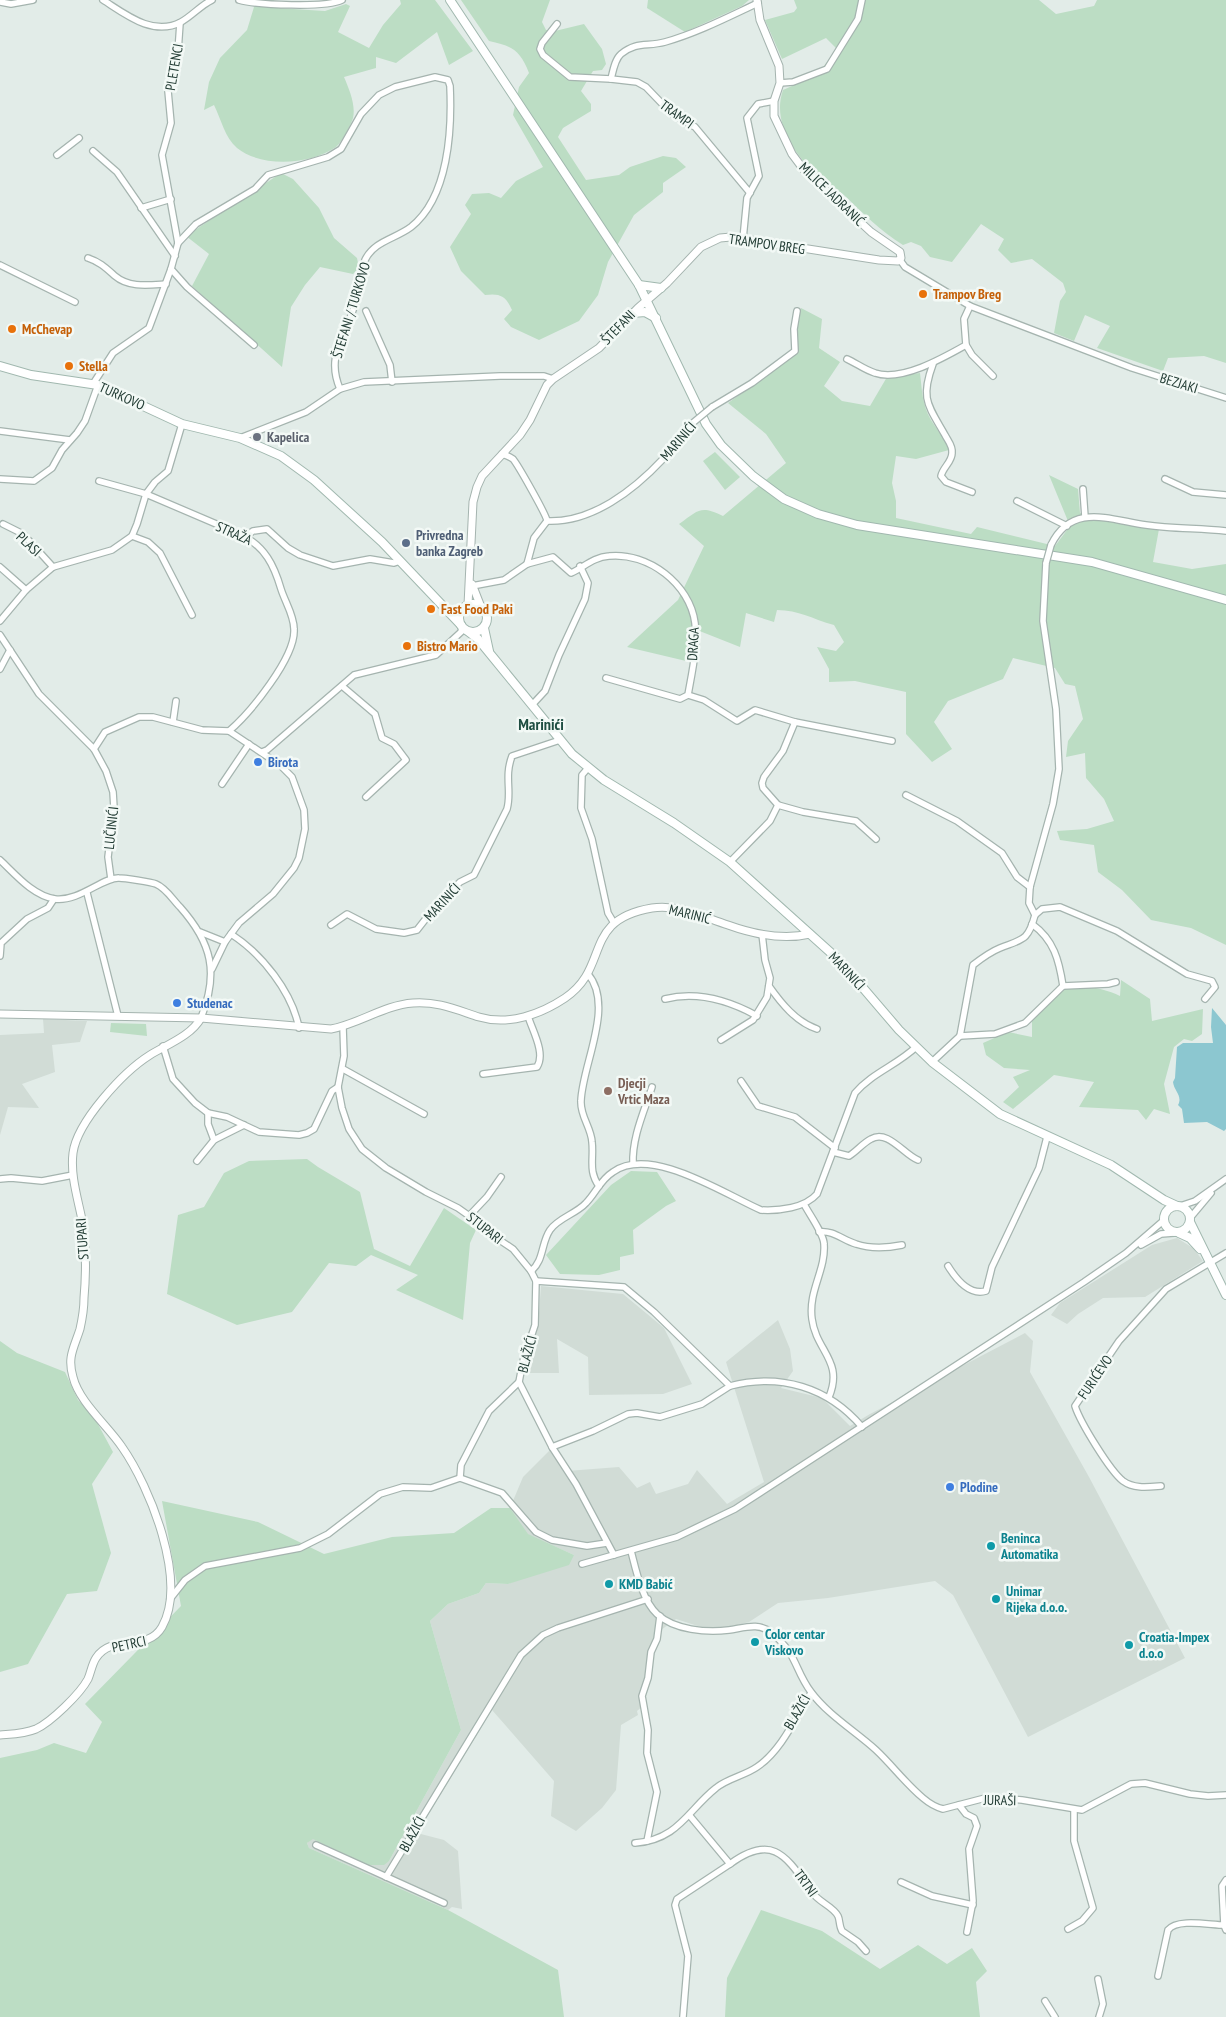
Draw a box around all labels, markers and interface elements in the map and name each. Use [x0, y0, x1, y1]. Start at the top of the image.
street label: PLETENCI [161, 42, 187, 92]
street label: TRAMPI [656, 96, 698, 132]
street label: MILICE JADRANIĆ [795, 158, 869, 230]
street label: TRAMPOV BREG [728, 230, 806, 258]
street label: ŠTEFANI / TURKOVO [328, 260, 374, 360]
place label: Trampov Breg [933, 285, 1001, 303]
marker: Trampov Breg [917, 288, 929, 300]
street label: ŠTEFANI [597, 306, 639, 348]
place label: McChevap [22, 320, 72, 338]
marker: McChevap [6, 323, 18, 335]
place label: Stella [79, 357, 108, 375]
marker: Stella [63, 360, 75, 372]
street label: BEZJAKI [1158, 369, 1200, 397]
street label: TURKOVO [96, 378, 148, 414]
street label: MARINIĆI [656, 418, 700, 464]
place label: Kapelica [267, 428, 310, 446]
marker: Kapelica [251, 431, 263, 443]
street label: STRAŽA [213, 517, 255, 549]
place label: Privredna banka Zagreb [416, 526, 483, 560]
street label: PLASI [13, 528, 45, 560]
marker: Privredna banka Zagreb [400, 537, 412, 549]
place label: Fast Food Paki [441, 600, 513, 618]
marker: Fast Food Paki [425, 603, 437, 615]
street label: DRAGA [683, 626, 703, 661]
place label: Bistro Mario [417, 637, 478, 655]
marker: Bistro Mario [401, 640, 413, 652]
district label: Marinići [518, 714, 564, 734]
place label: Birota [268, 753, 298, 771]
marker: Birota [252, 756, 264, 768]
street label: LUČINIĆI [100, 806, 122, 850]
street label: MARINIĆI [420, 879, 464, 925]
street label: MARINIĆ [667, 900, 713, 928]
street label: MARINIĆI [825, 948, 869, 994]
place label: Studenac [187, 994, 233, 1012]
marker: Studenac [171, 997, 183, 1009]
place label: Djecji Vrtic Maza [617, 1074, 670, 1108]
marker: Djecji Vrtic Maza [602, 1085, 614, 1097]
street label: STUPARI [463, 1208, 507, 1248]
street label: STUPARI [72, 1218, 92, 1260]
street label: BLAŽIĆI [513, 1333, 541, 1375]
street label: FURIĆEVO [1074, 1351, 1116, 1402]
place label: Plodine [960, 1478, 998, 1496]
marker: Plodine [944, 1481, 956, 1493]
place label: Beninca Automatika [1000, 1529, 1059, 1563]
marker: Beninca Automatika [985, 1540, 997, 1552]
place label: KMD Babić [619, 1575, 673, 1593]
marker: KMD Babić [603, 1578, 615, 1590]
place label: Unimar Rijeka d.o.o. [1006, 1582, 1067, 1616]
marker: Unimar Rijeka d.o.o. [990, 1593, 1002, 1605]
place label: Color centar Viskovo [764, 1625, 826, 1659]
place label: Croatia-Impex d.o.o [1139, 1628, 1210, 1662]
street label: PETRCI [110, 1632, 148, 1656]
marker: Color centar Viskovo [749, 1636, 761, 1648]
marker: Croatia-Impex d.o.o [1123, 1639, 1135, 1651]
street label: BLAŽIĆI [780, 1691, 814, 1733]
street label: JURAŠI [982, 1791, 1017, 1809]
street label: BLAŽIĆI [395, 1813, 429, 1855]
street label: TRTNI [790, 1866, 822, 1900]

